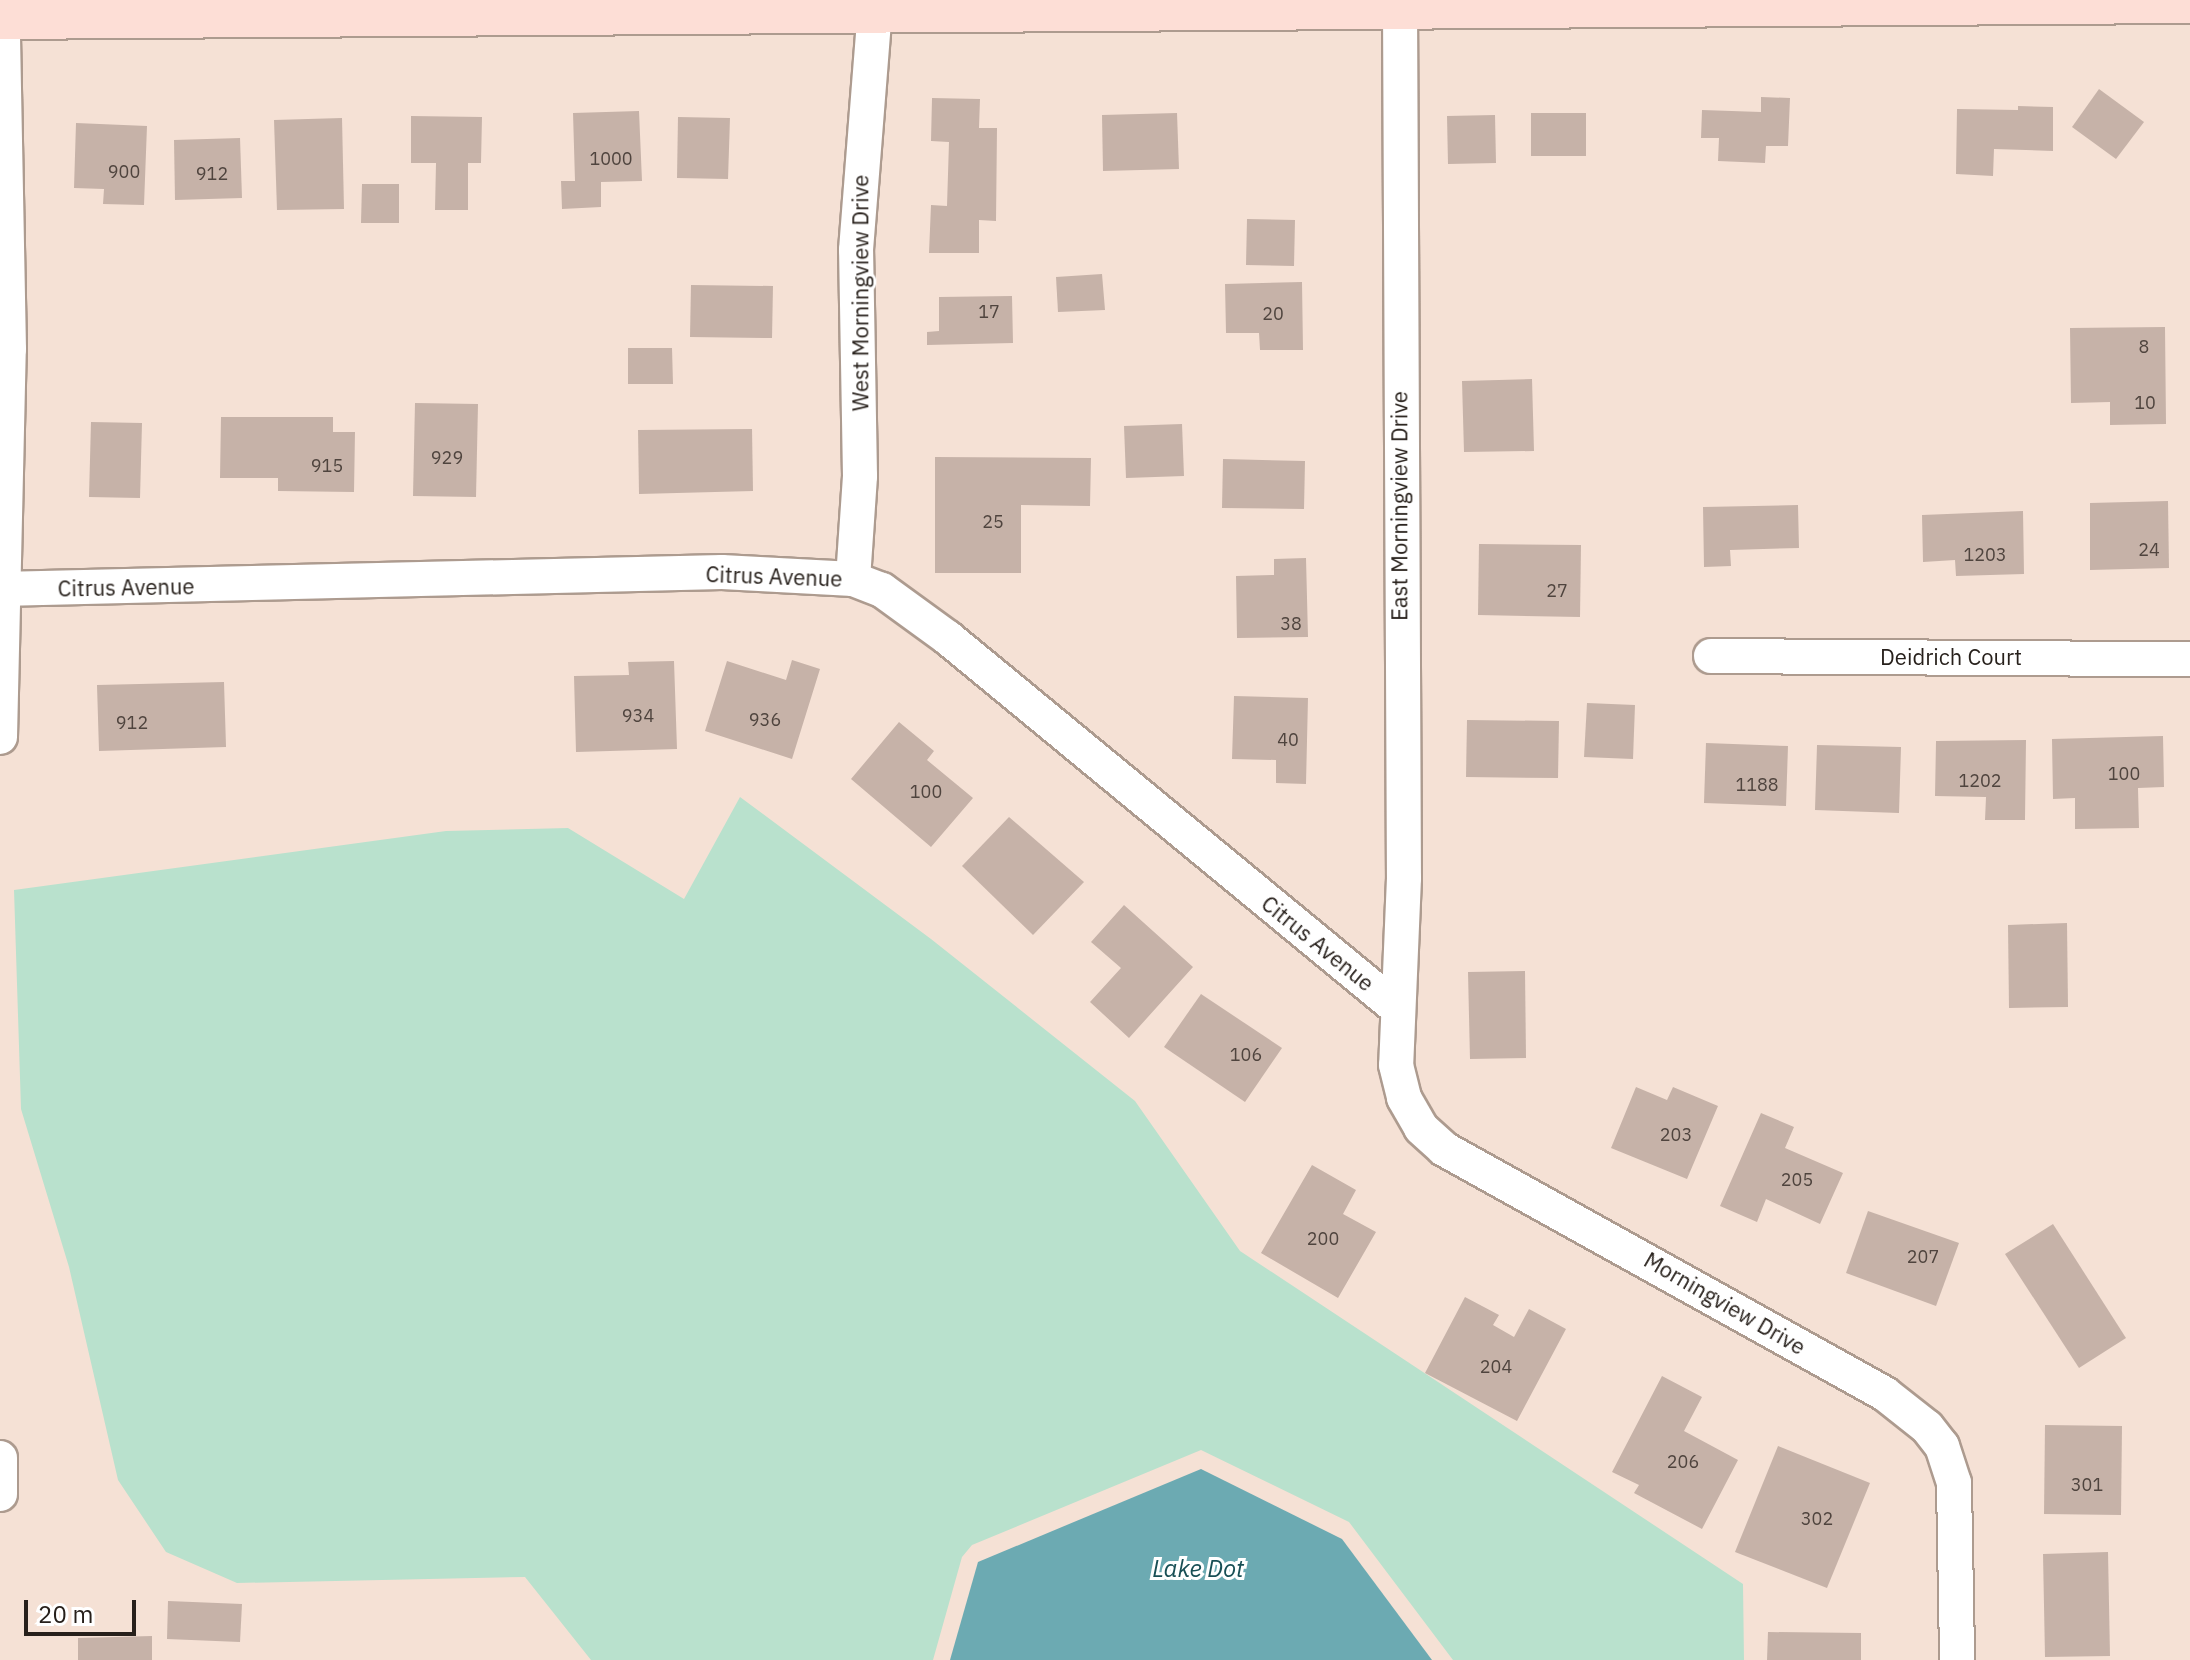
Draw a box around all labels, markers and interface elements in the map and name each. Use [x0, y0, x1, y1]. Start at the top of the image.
house number: 1000 [589, 148, 633, 170]
house number: 900 [108, 161, 140, 183]
house number: 912 [196, 163, 228, 185]
street label: West Morningview Drive [847, 175, 873, 411]
house number: 17 [978, 301, 1000, 323]
house number: 20 [1262, 303, 1284, 325]
house number: 8 [2139, 336, 2149, 358]
street label: East Morningview Drive [1386, 391, 1412, 621]
house number: 10 [2134, 392, 2156, 414]
house number: 929 [431, 447, 463, 469]
house number: 915 [311, 455, 343, 477]
house number: 25 [982, 511, 1004, 533]
house number: 24 [2138, 539, 2160, 561]
house number: 1203 [1963, 544, 2007, 566]
street label: Citrus Avenue [705, 560, 843, 592]
street label: Citrus Avenue [57, 573, 195, 601]
house number: 27 [1546, 580, 1568, 602]
house number: 38 [1280, 613, 1302, 635]
street label: Deidrich Court [1880, 644, 2022, 670]
house number: 934 [622, 705, 654, 727]
house number: 936 [749, 709, 781, 731]
house number: 912 [116, 712, 148, 734]
house number: 40 [1277, 729, 1299, 751]
house number: 100 [2108, 763, 2140, 785]
house number: 1202 [1958, 770, 2002, 792]
house number: 1188 [1735, 774, 1779, 796]
house number: 100 [910, 781, 942, 803]
street label: Citrus Avenue [1257, 890, 1379, 996]
house number: 106 [1230, 1044, 1262, 1066]
house number: 203 [1660, 1124, 1692, 1146]
house number: 205 [1781, 1169, 1813, 1191]
house number: 200 [1307, 1228, 1339, 1250]
street label: Morningview Drive [1640, 1246, 1810, 1360]
house number: 207 [1907, 1246, 1939, 1268]
house number: 204 [1480, 1356, 1512, 1378]
house number: 206 [1667, 1451, 1699, 1473]
house number: 301 [2071, 1474, 2103, 1496]
house number: 302 [1801, 1508, 1833, 1530]
water label: Lake Dot [1152, 1555, 1244, 1583]
scale bar [28, 1584, 140, 1634]
text: 20 m [38, 1598, 93, 1630]

